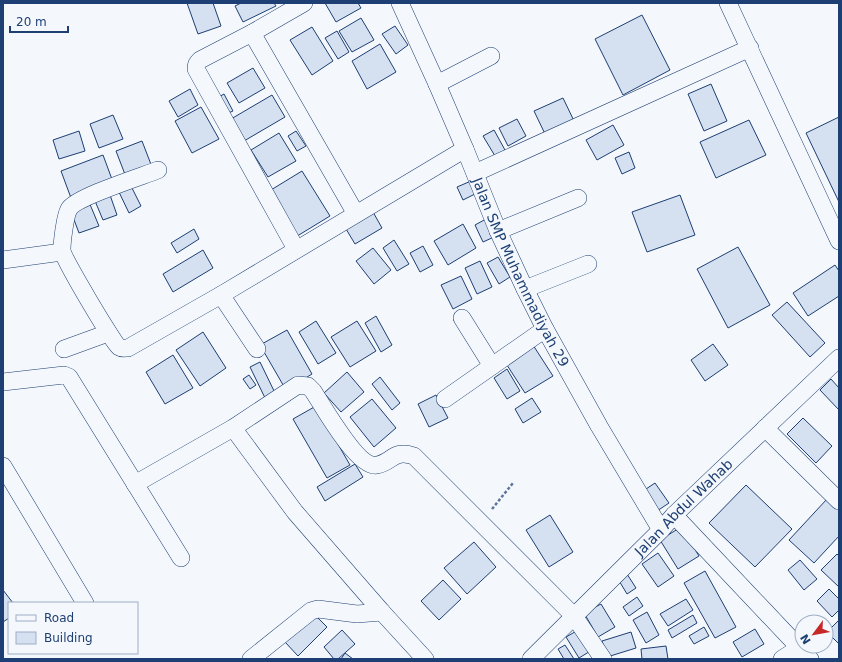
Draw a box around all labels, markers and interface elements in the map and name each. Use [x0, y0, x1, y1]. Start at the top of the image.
scale bar [10, 8, 68, 34]
text: 20 m [16, 15, 47, 29]
street label: Jalan SMP Muhammadiyah 29 [469, 174, 572, 369]
street label: Jalan Abdul Wahab [631, 456, 736, 560]
legend [8, 602, 138, 654]
text: Road [44, 611, 74, 625]
north arrow [794, 614, 834, 654]
text: Building [44, 631, 93, 645]
text: N [798, 632, 814, 646]

